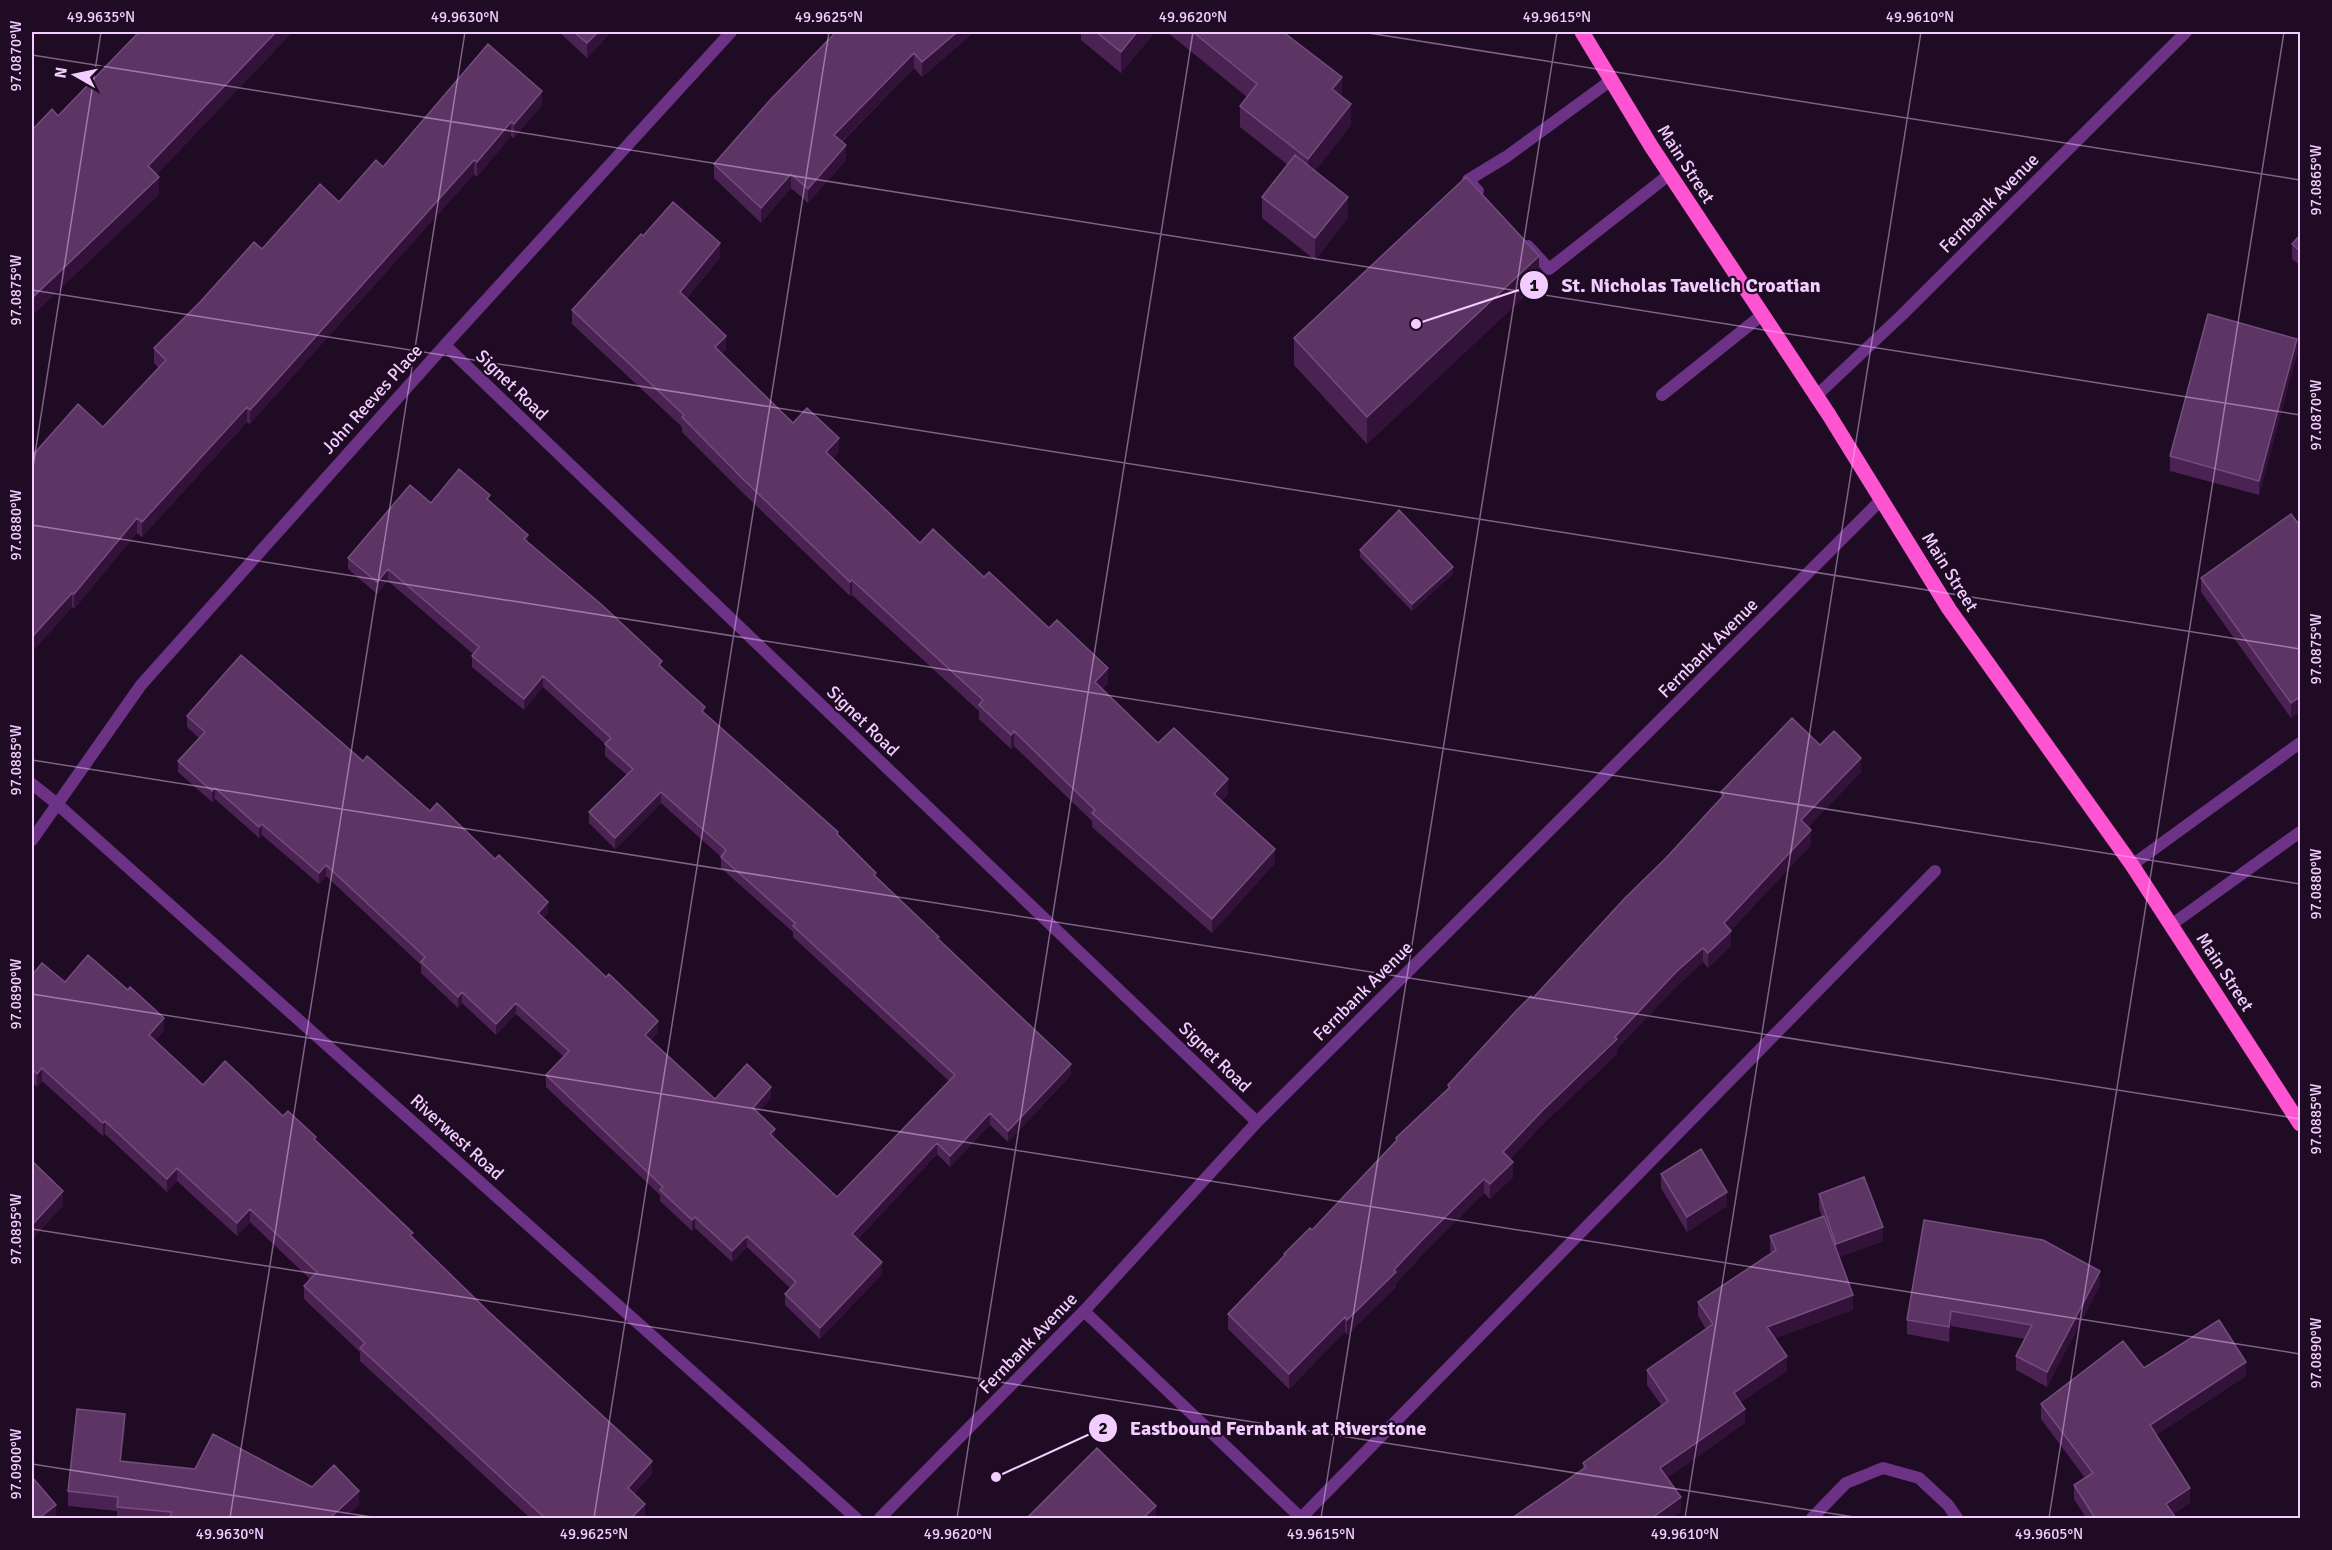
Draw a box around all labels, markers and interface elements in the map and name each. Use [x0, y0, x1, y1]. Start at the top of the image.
text: 49.9635°N [67, 8, 135, 26]
text: 49.9630°N [431, 8, 499, 26]
text: 49.9625°N [795, 8, 863, 26]
text: 49.9620°N [1159, 8, 1227, 26]
text: 49.9615°N [1523, 8, 1591, 26]
text: 49.9610°N [1886, 8, 1954, 26]
text: 97.0870°W [7, 20, 25, 91]
north arrow [45, 45, 105, 105]
text: N [50, 66, 72, 80]
street label: Main Street [1652, 121, 1720, 207]
text: 97.0865°W [2307, 144, 2325, 215]
street label: Fernbank Avenue [1935, 149, 2043, 257]
text: 97.0875°W [7, 254, 25, 325]
callout: St. Nicholas Tavelich Croatian [1519, 266, 1832, 304]
text: St. Nicholas Tavelich Croatian [1561, 273, 1821, 298]
text: 1 [1529, 274, 1539, 296]
street label: John Reeves Place [317, 340, 427, 458]
street label: Signet Road [471, 345, 553, 425]
text: 97.0870°W [2307, 379, 2325, 450]
text: 97.0880°W [7, 489, 25, 560]
street label: Main Street [1917, 528, 1983, 616]
street label: Fernbank Avenue [1654, 594, 1762, 702]
text: 97.0875°W [2307, 613, 2325, 684]
street label: Signet Road [822, 681, 904, 761]
text: 97.0885°W [7, 724, 25, 795]
text: 97.0880°W [2307, 848, 2325, 919]
street label: Main Street [2191, 929, 2259, 1015]
street label: Fernbank Avenue [1309, 937, 1417, 1045]
text: 97.0890°W [7, 958, 25, 1029]
street label: Signet Road [1174, 1017, 1256, 1097]
text: 97.0885°W [2307, 1083, 2325, 1154]
street label: Riverwest Road [406, 1089, 508, 1185]
text: 97.0895°W [7, 1193, 25, 1264]
street label: Fernbank Avenue [974, 1288, 1082, 1398]
text: 97.0890°W [2307, 1317, 2325, 1388]
callout: Eastbound Fernbank at Riverstone [1088, 1409, 1438, 1447]
text: Eastbound Fernbank at Riverstone [1130, 1416, 1426, 1441]
text: 2 [1098, 1417, 1108, 1439]
text: 97.0900°W [7, 1428, 25, 1499]
text: 49.9630°N [196, 1525, 264, 1543]
text: 49.9625°N [560, 1525, 628, 1543]
text: 49.9620°N [924, 1525, 992, 1543]
text: 49.9615°N [1287, 1525, 1355, 1543]
text: 49.9610°N [1651, 1525, 1719, 1543]
text: 49.9605°N [2015, 1525, 2083, 1543]

